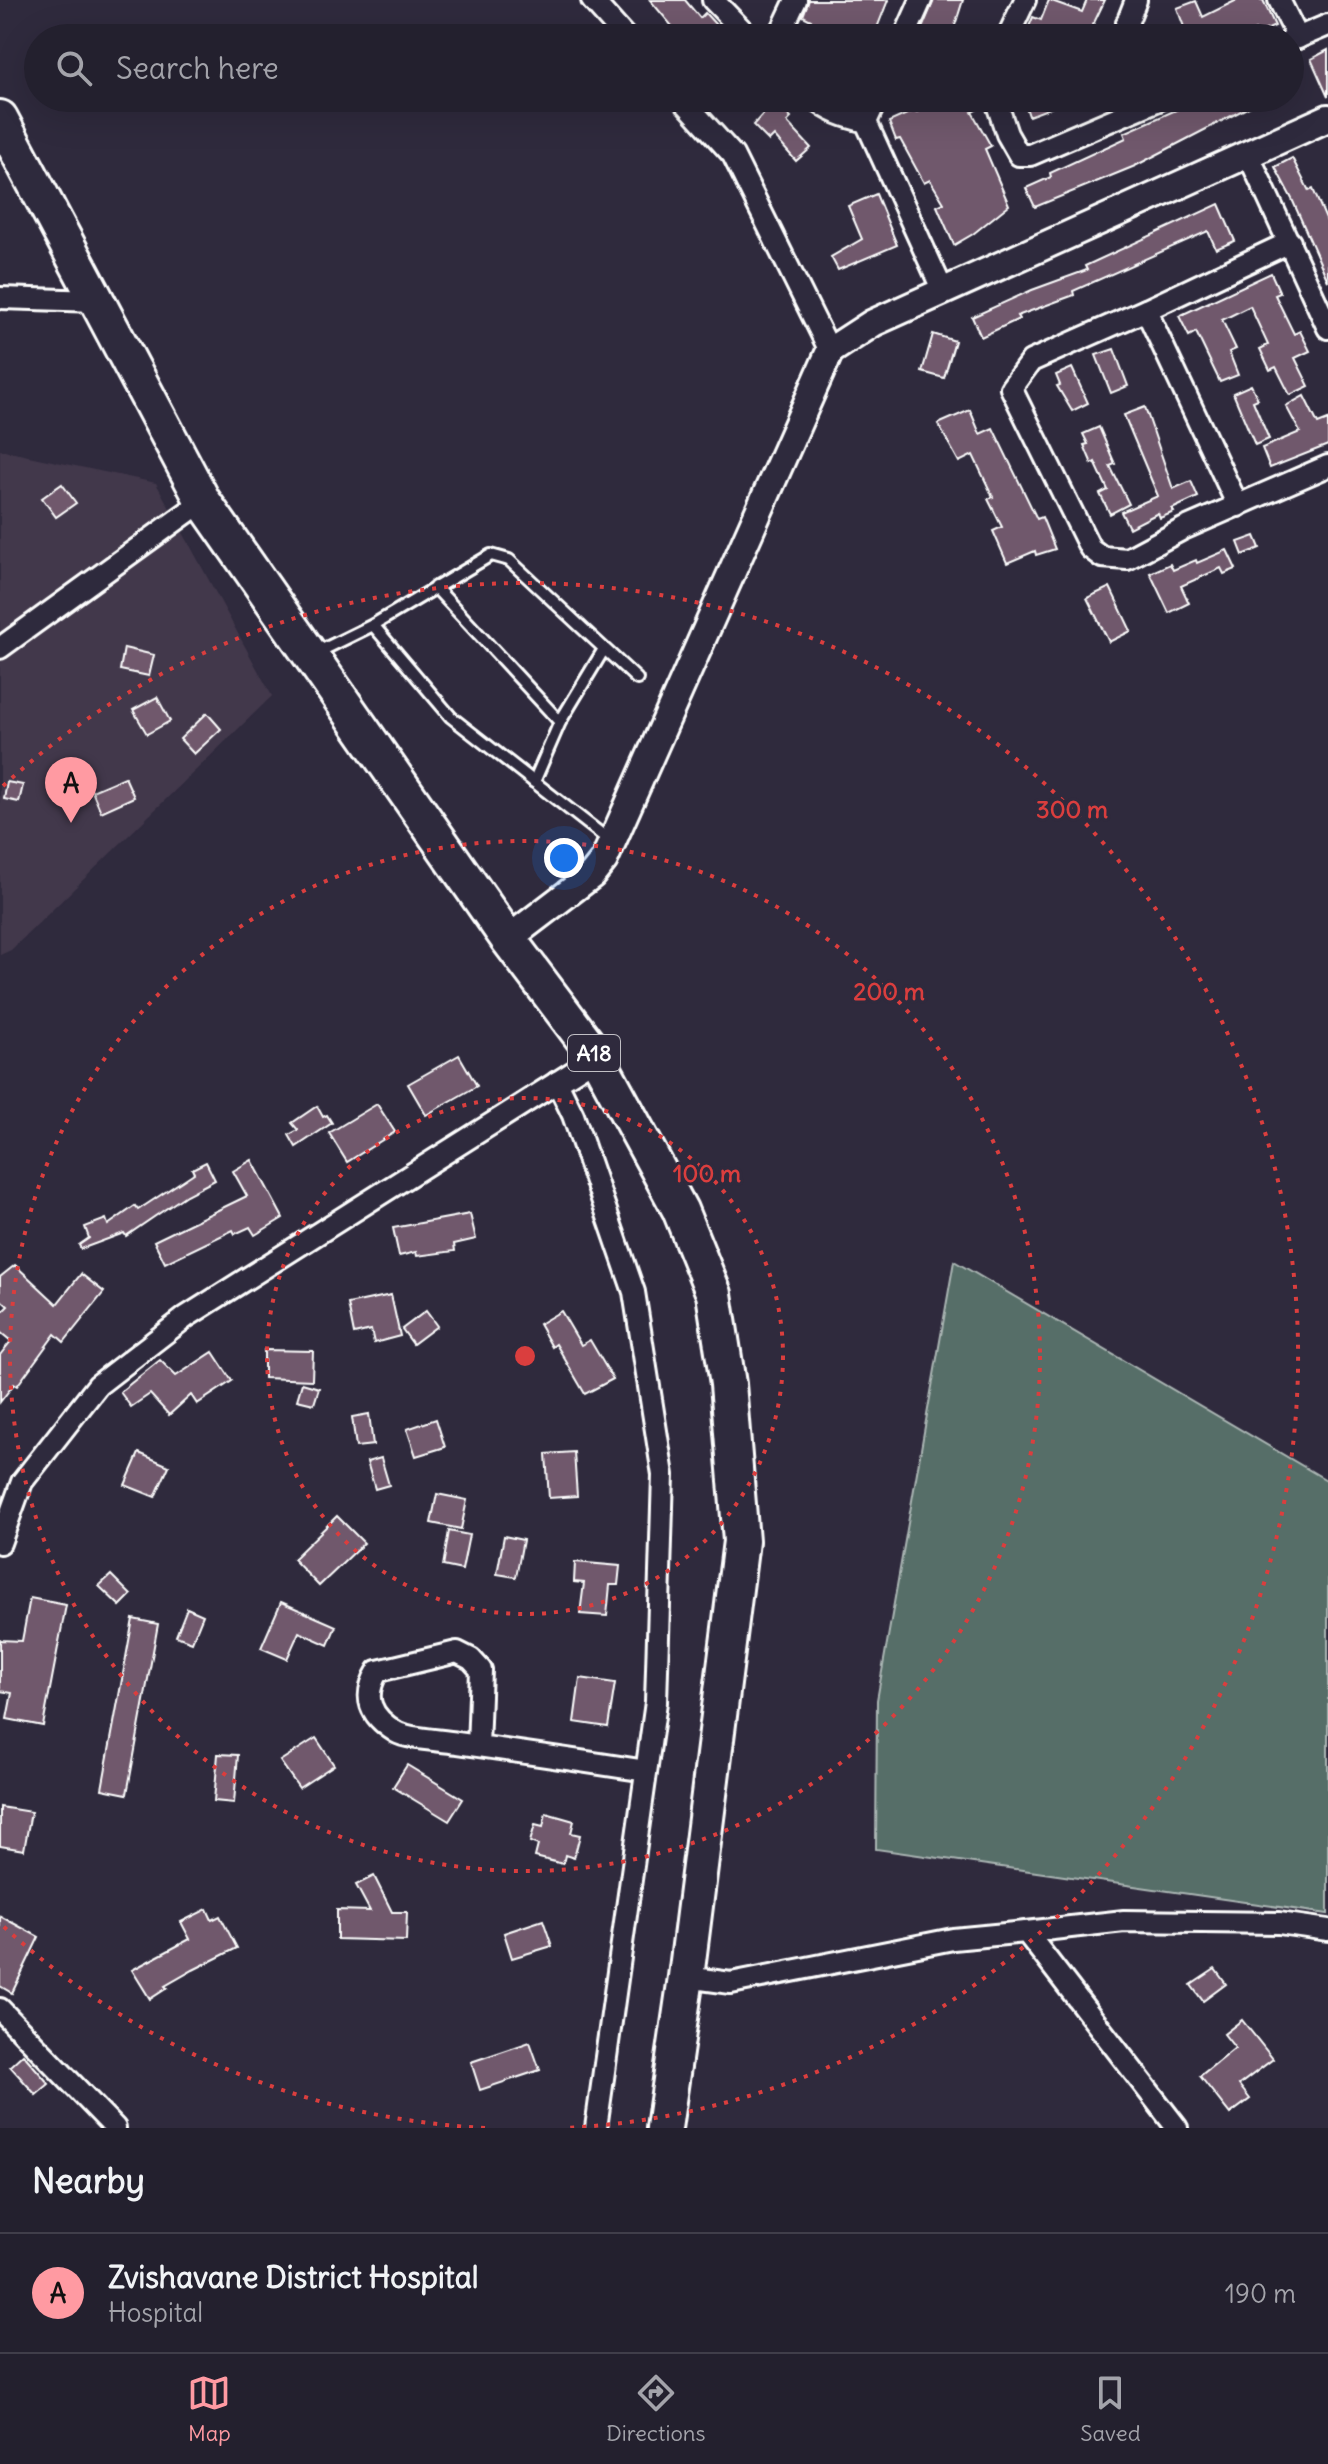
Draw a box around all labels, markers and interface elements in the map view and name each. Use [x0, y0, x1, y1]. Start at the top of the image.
search box [24, 24, 1304, 112]
icon: search [52, 46, 96, 90]
text: Search here [116, 49, 279, 87]
pin: A [45, 757, 97, 823]
text: 300 m [1036, 794, 1108, 824]
your location [544, 838, 584, 878]
text: 200 m [853, 976, 925, 1006]
road number: A18 [568, 1035, 620, 1071]
text: 100 m [673, 1158, 741, 1188]
centre of rings [511, 1342, 539, 1370]
text: Nearby [32, 2159, 145, 2202]
text: Zvishavane District Hospital [108, 2258, 479, 2296]
text: A [50, 2277, 66, 2310]
text: 190 m [1225, 2277, 1296, 2310]
text: Hospital [108, 2296, 203, 2329]
tab: Map [187, 2371, 231, 2447]
tab: Directions [606, 2371, 706, 2447]
tab: Saved [1080, 2371, 1141, 2447]

